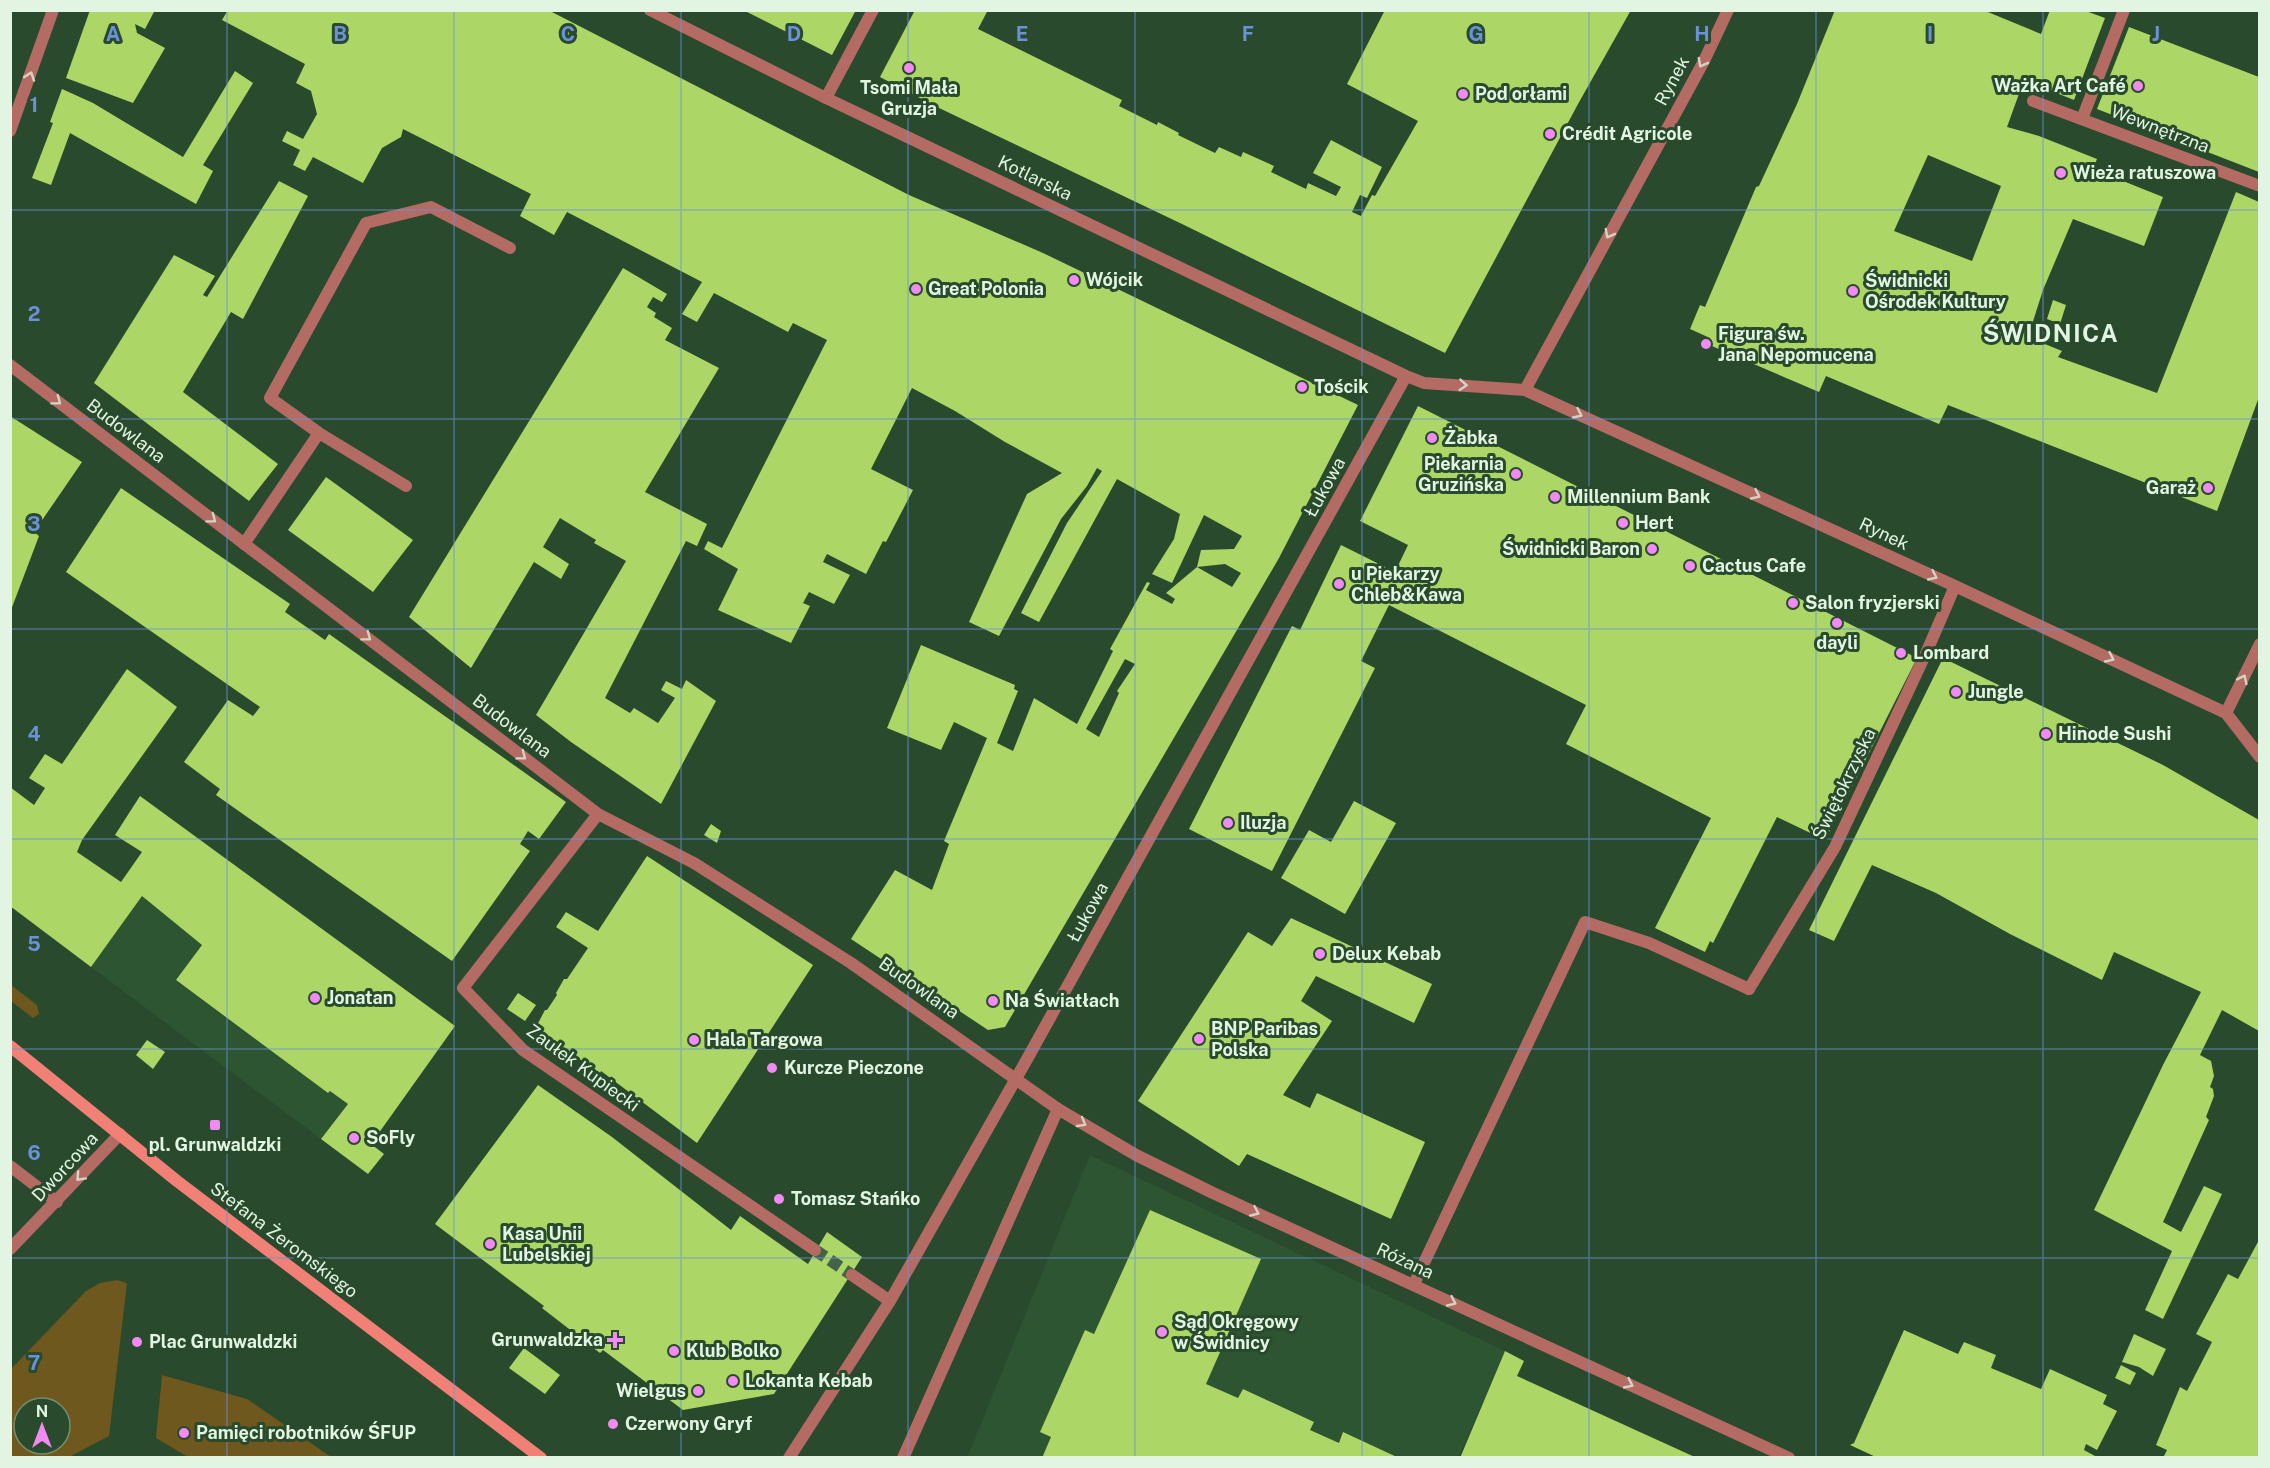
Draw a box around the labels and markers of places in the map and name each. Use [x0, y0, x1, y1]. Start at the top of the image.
marker: Tsomi Mała Gruzja [902, 61, 916, 75]
place label: Ważka Art Café [1994, 75, 2126, 96]
place label: Tsomi Mała Gruzja [860, 77, 958, 119]
marker: Ważka Art Café [2131, 79, 2145, 93]
place label: Pod orłami [1475, 83, 1567, 104]
marker: Pod orłami [1456, 87, 1470, 101]
place label: Crédit Agricole [1562, 123, 1692, 144]
marker: Crédit Agricole [1543, 127, 1557, 141]
place label: Wieża ratuszowa [2073, 162, 2216, 183]
marker: Wieża ratuszowa [2054, 166, 2068, 180]
place label: Wójcik [1086, 269, 1144, 290]
place label: Świdnicki Ośrodek Kultury [1865, 269, 2006, 312]
marker: Wójcik [1067, 273, 1081, 287]
place label: Great Polonia [928, 278, 1044, 299]
marker: Great Polonia [909, 282, 923, 296]
marker: Świdnicki Ośrodek Kultury [1846, 284, 1860, 298]
place label: Figura św. Jana Nepomucena [1718, 323, 1874, 365]
marker: Figura św. Jana Nepomucena [1699, 337, 1713, 351]
place label: Tościk [1314, 376, 1369, 397]
marker: Tościk [1295, 380, 1309, 394]
place label: Żabka [1444, 426, 1498, 448]
marker: Żabka [1425, 431, 1439, 445]
place label: Piekarnia Gruzińska [1418, 453, 1504, 495]
marker: Piekarnia Gruzińska [1509, 467, 1523, 481]
place label: Garaż [2146, 477, 2196, 498]
marker: Garaż [2201, 481, 2215, 495]
place label: Millennium Bank [1567, 486, 1711, 507]
marker: Millennium Bank [1548, 490, 1562, 504]
place label: Hert [1635, 512, 1674, 533]
marker: Hert [1616, 516, 1630, 530]
place label: Świdnicki Baron [1502, 537, 1640, 559]
marker: Świdnicki Baron [1645, 542, 1659, 556]
place label: Cactus Cafe [1702, 555, 1806, 576]
marker: Cactus Cafe [1683, 559, 1697, 573]
place label: u Piekarzy Chleb&Kawa [1351, 563, 1462, 605]
marker: u Piekarzy Chleb&Kawa [1332, 577, 1346, 591]
place label: Salon fryzjerski [1805, 592, 1940, 613]
marker: Salon fryzjerski [1786, 596, 1800, 610]
marker: dayli [1830, 616, 1844, 630]
place label: dayli [1816, 632, 1858, 653]
place label: Lombard [1913, 642, 1989, 663]
marker: Lombard [1894, 646, 1908, 660]
place label: Jungle [1968, 681, 2024, 702]
marker: Jungle [1949, 685, 1963, 699]
place label: Hinode Sushi [2058, 723, 2171, 744]
marker: Hinode Sushi [2039, 727, 2053, 741]
place label: Iluzja [1240, 812, 1286, 833]
marker: Iluzja [1221, 816, 1235, 830]
place label: Delux Kebab [1332, 943, 1441, 964]
marker: Delux Kebab [1313, 947, 1327, 961]
place label: Jonatan [327, 987, 393, 1008]
place label: Na Światłach [1005, 989, 1119, 1011]
marker: Jonatan [308, 991, 322, 1005]
marker: Na Światłach [986, 994, 1000, 1008]
place label: BNP Paribas Polska [1211, 1018, 1318, 1060]
place label: Hala Targowa [706, 1029, 823, 1050]
marker: BNP Paribas Polska [1192, 1032, 1206, 1046]
marker: Hala Targowa [687, 1033, 701, 1047]
place label: Kurcze Pieczone [784, 1057, 924, 1078]
marker: Kurcze Pieczone [765, 1061, 779, 1075]
marker: pl. Grunwaldzki [208, 1118, 222, 1132]
place label: SoFly [366, 1127, 415, 1148]
marker: SoFly [347, 1131, 361, 1145]
place label: pl. Grunwaldzki [149, 1134, 281, 1155]
place label: Tomasz Stańko [791, 1188, 920, 1209]
marker: Tomasz Stańko [772, 1192, 786, 1206]
place label: Kasa Unii Lubelskiej [502, 1223, 591, 1265]
marker: Kasa Unii Lubelskiej [483, 1237, 497, 1251]
place label: Sąd Okręgowy w Świdnicy [1174, 1311, 1299, 1353]
marker: Sąd Okręgowy w Świdnicy [1155, 1325, 1169, 1339]
place label: Grunwaldzka [491, 1329, 603, 1350]
place label: Plac Grunwaldzki [149, 1331, 297, 1352]
marker: Grunwaldzka [608, 1333, 622, 1347]
marker: Plac Grunwaldzki [130, 1335, 144, 1349]
place label: Klub Bolko [686, 1340, 779, 1361]
marker: Klub Bolko [667, 1344, 681, 1358]
place label: Lokanta Kebab [745, 1370, 873, 1391]
marker: Lokanta Kebab [726, 1374, 740, 1388]
place label: Wielgus [616, 1380, 686, 1401]
marker: Wielgus [691, 1384, 705, 1398]
place label: Czerwony Gryf [625, 1413, 752, 1434]
marker: Czerwony Gryf [606, 1417, 620, 1431]
place label: Pamięci robotników ŚFUP [196, 1421, 416, 1443]
marker: Pamięci robotników ŚFUP [177, 1426, 191, 1440]

